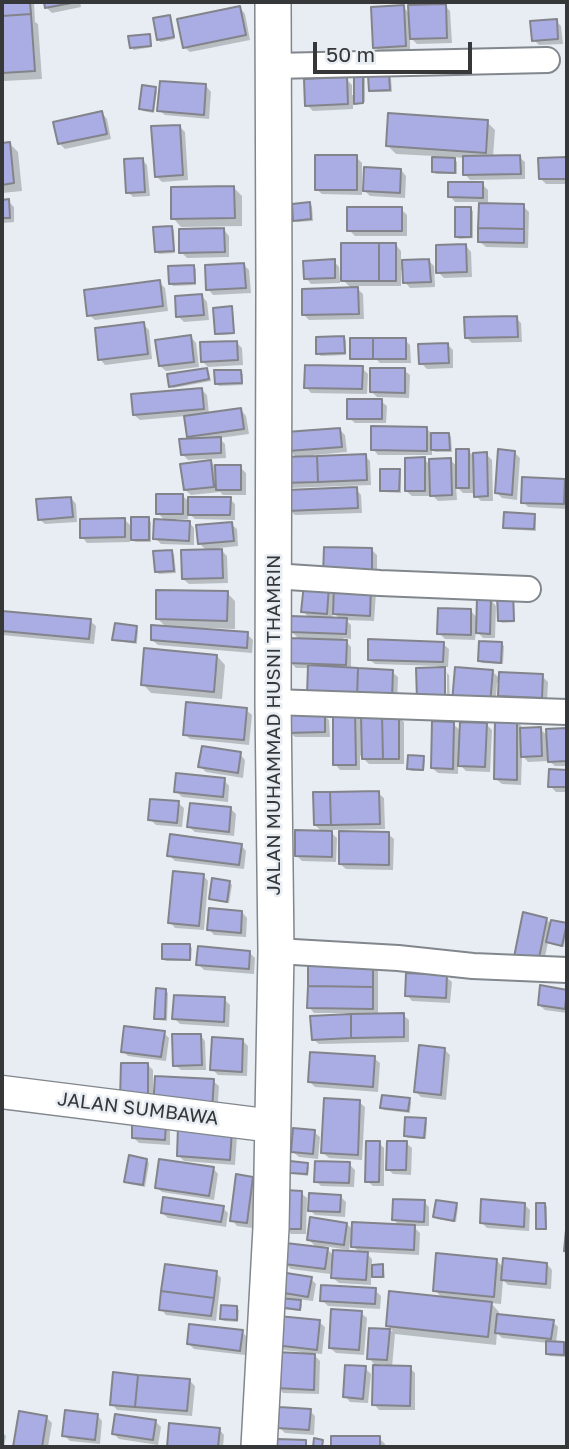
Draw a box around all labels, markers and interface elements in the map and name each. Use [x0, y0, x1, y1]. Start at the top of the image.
scale bar [317, 28, 476, 72]
text: 50 m [326, 41, 375, 67]
street label: JALAN MUHAMMAD HUSNI THAMRIN [263, 554, 285, 896]
street label: JALAN SUMBAWA [56, 1088, 220, 1130]

